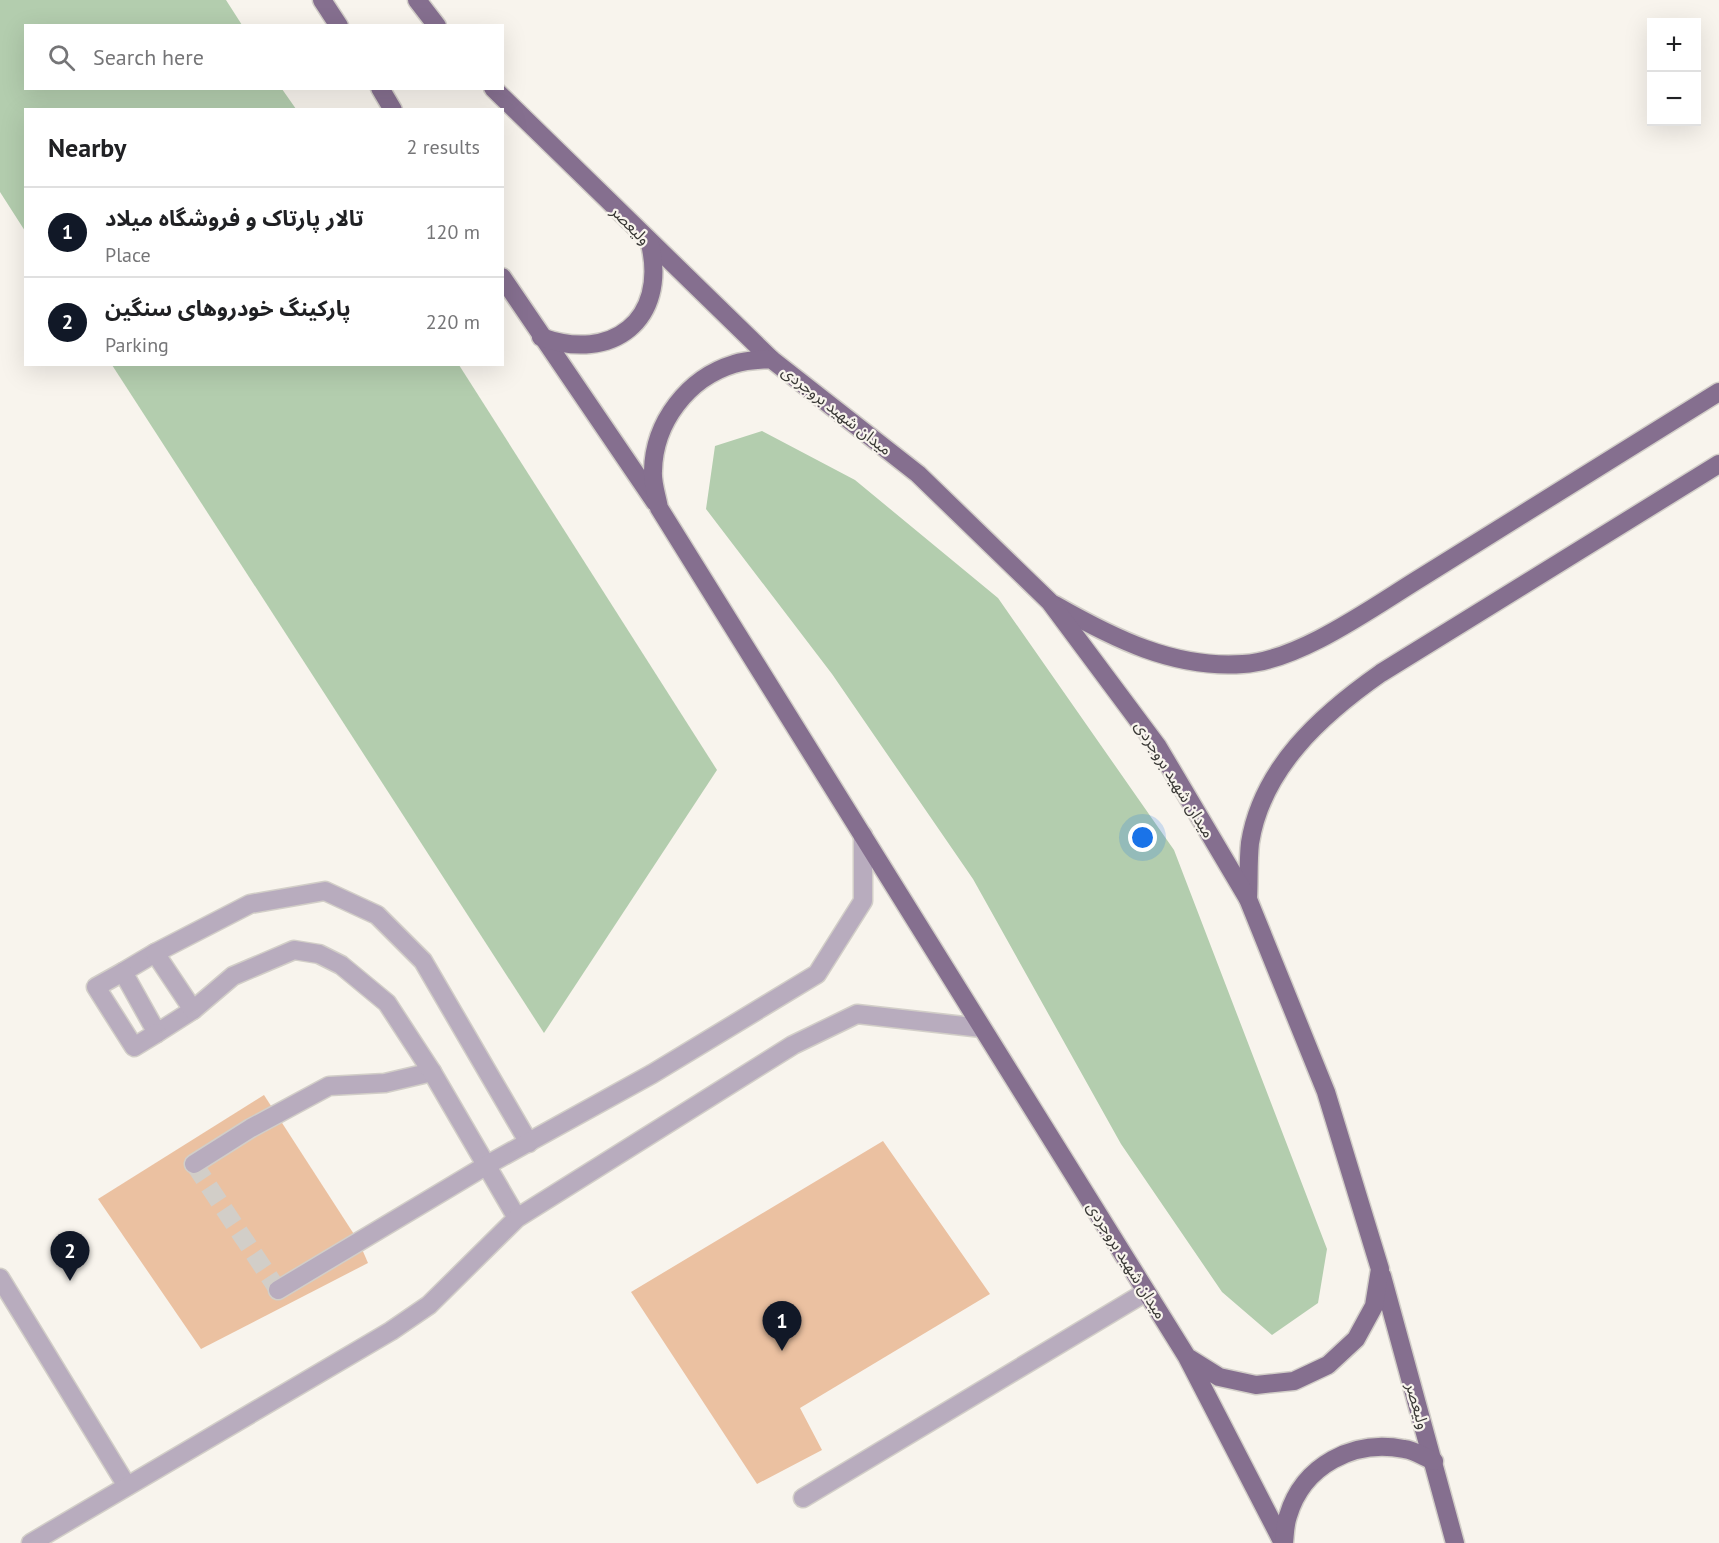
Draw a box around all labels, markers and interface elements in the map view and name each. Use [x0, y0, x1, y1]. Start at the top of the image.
map controls [1647, 18, 1701, 126]
button: + [1647, 18, 1701, 72]
search box [24, 24, 504, 90]
icon: search [45, 41, 78, 74]
text: Search here [93, 43, 204, 71]
button: − [1647, 72, 1701, 126]
text: Nearby [48, 131, 126, 164]
text: 2 results [407, 134, 480, 160]
street label: ولیعصر [607, 201, 655, 249]
text: تالار پارتاک و فروشگاه میلاد [105, 204, 364, 232]
text: 1 [62, 219, 73, 245]
text: 120 m [426, 219, 480, 245]
text: Place [105, 242, 151, 268]
text: پارکینگ خودروهای سنگین [105, 294, 351, 322]
text: 2 [62, 309, 73, 335]
text: 220 m [426, 309, 480, 335]
text: Parking [105, 332, 169, 358]
street label: میدان شهید بروجردی [778, 361, 896, 459]
street label: میدان شهید بروجردی [1131, 717, 1219, 841]
your location [1128, 823, 1157, 852]
street label: میدان شهید بروجردی [1083, 1198, 1171, 1322]
pin: 2 [50, 1232, 90, 1281]
pin: 1 [762, 1302, 802, 1351]
street label: ولیعصر [1402, 1380, 1434, 1431]

